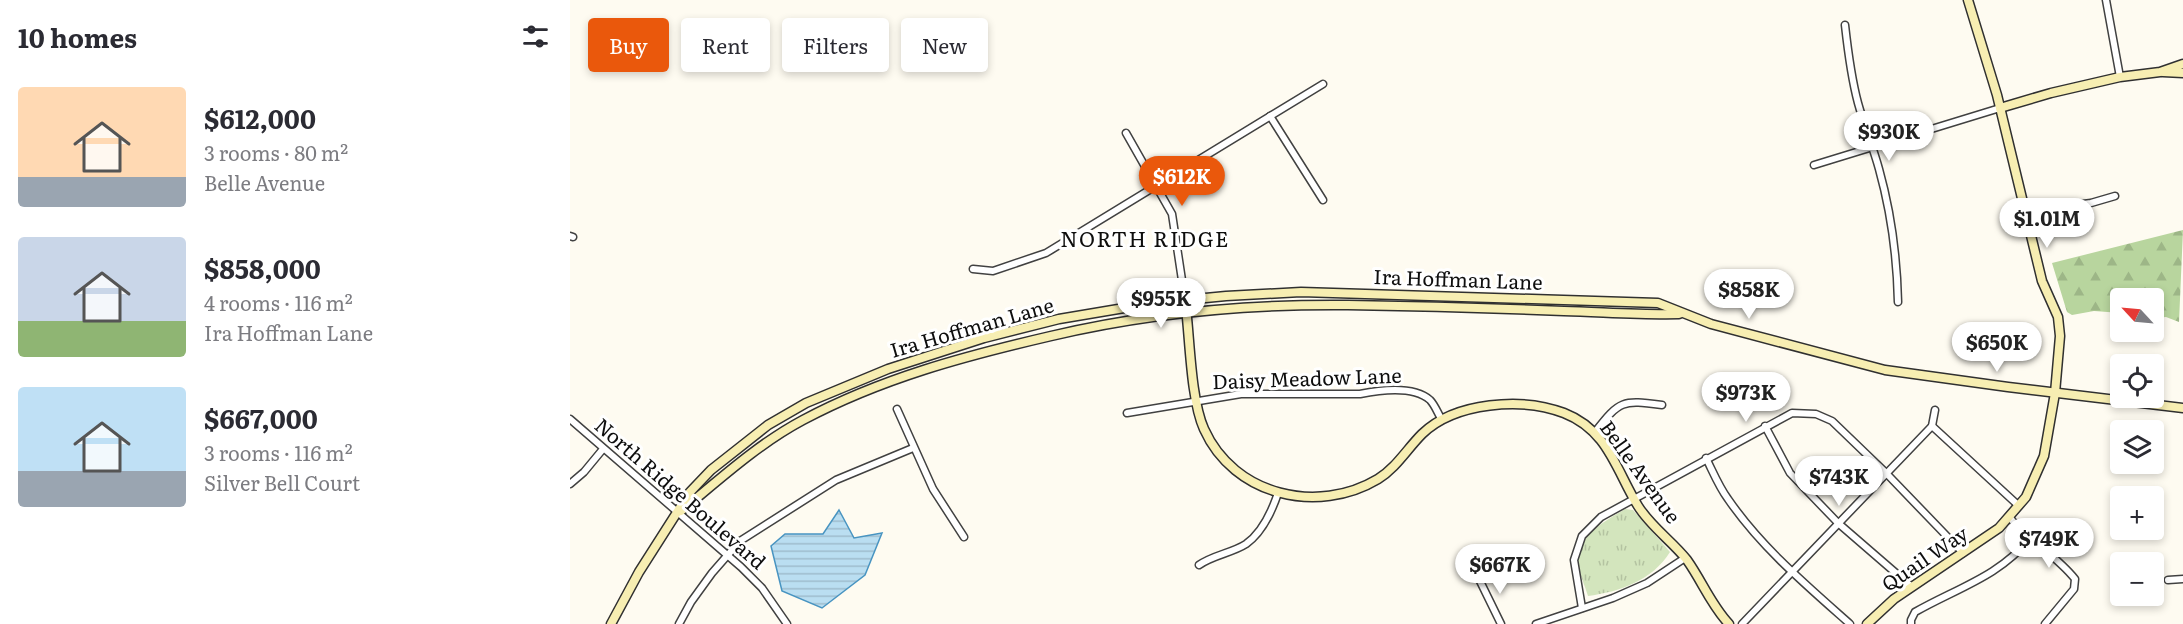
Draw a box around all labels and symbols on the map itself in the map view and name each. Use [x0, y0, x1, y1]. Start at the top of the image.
pin: $930K [1847, 111, 1931, 162]
pin: $612K [1140, 156, 1224, 207]
pin: $1.01M [1998, 198, 2096, 249]
district label: NORTH RIDGE [1060, 222, 1230, 253]
street label: Ira Hoffman Lane [1373, 260, 1543, 296]
pin: $858K [1707, 269, 1791, 320]
pin: $955K [1119, 278, 1203, 329]
street label: Ira Hoffman Lane [886, 288, 1057, 364]
north arrow [2110, 288, 2164, 342]
pin: $650K [1955, 322, 2039, 373]
street label: Daisy Meadow Lane [1212, 359, 1402, 395]
pin: $973K [1704, 372, 1788, 423]
street label: North Ridge Boulevard [589, 410, 774, 575]
street label: Belle Avenue [1594, 413, 1689, 529]
pin: $743K [1797, 456, 1881, 507]
street label: Quail Way [1875, 517, 1974, 597]
pin: $749K [2007, 518, 2091, 569]
pin: $667K [1458, 544, 1542, 595]

